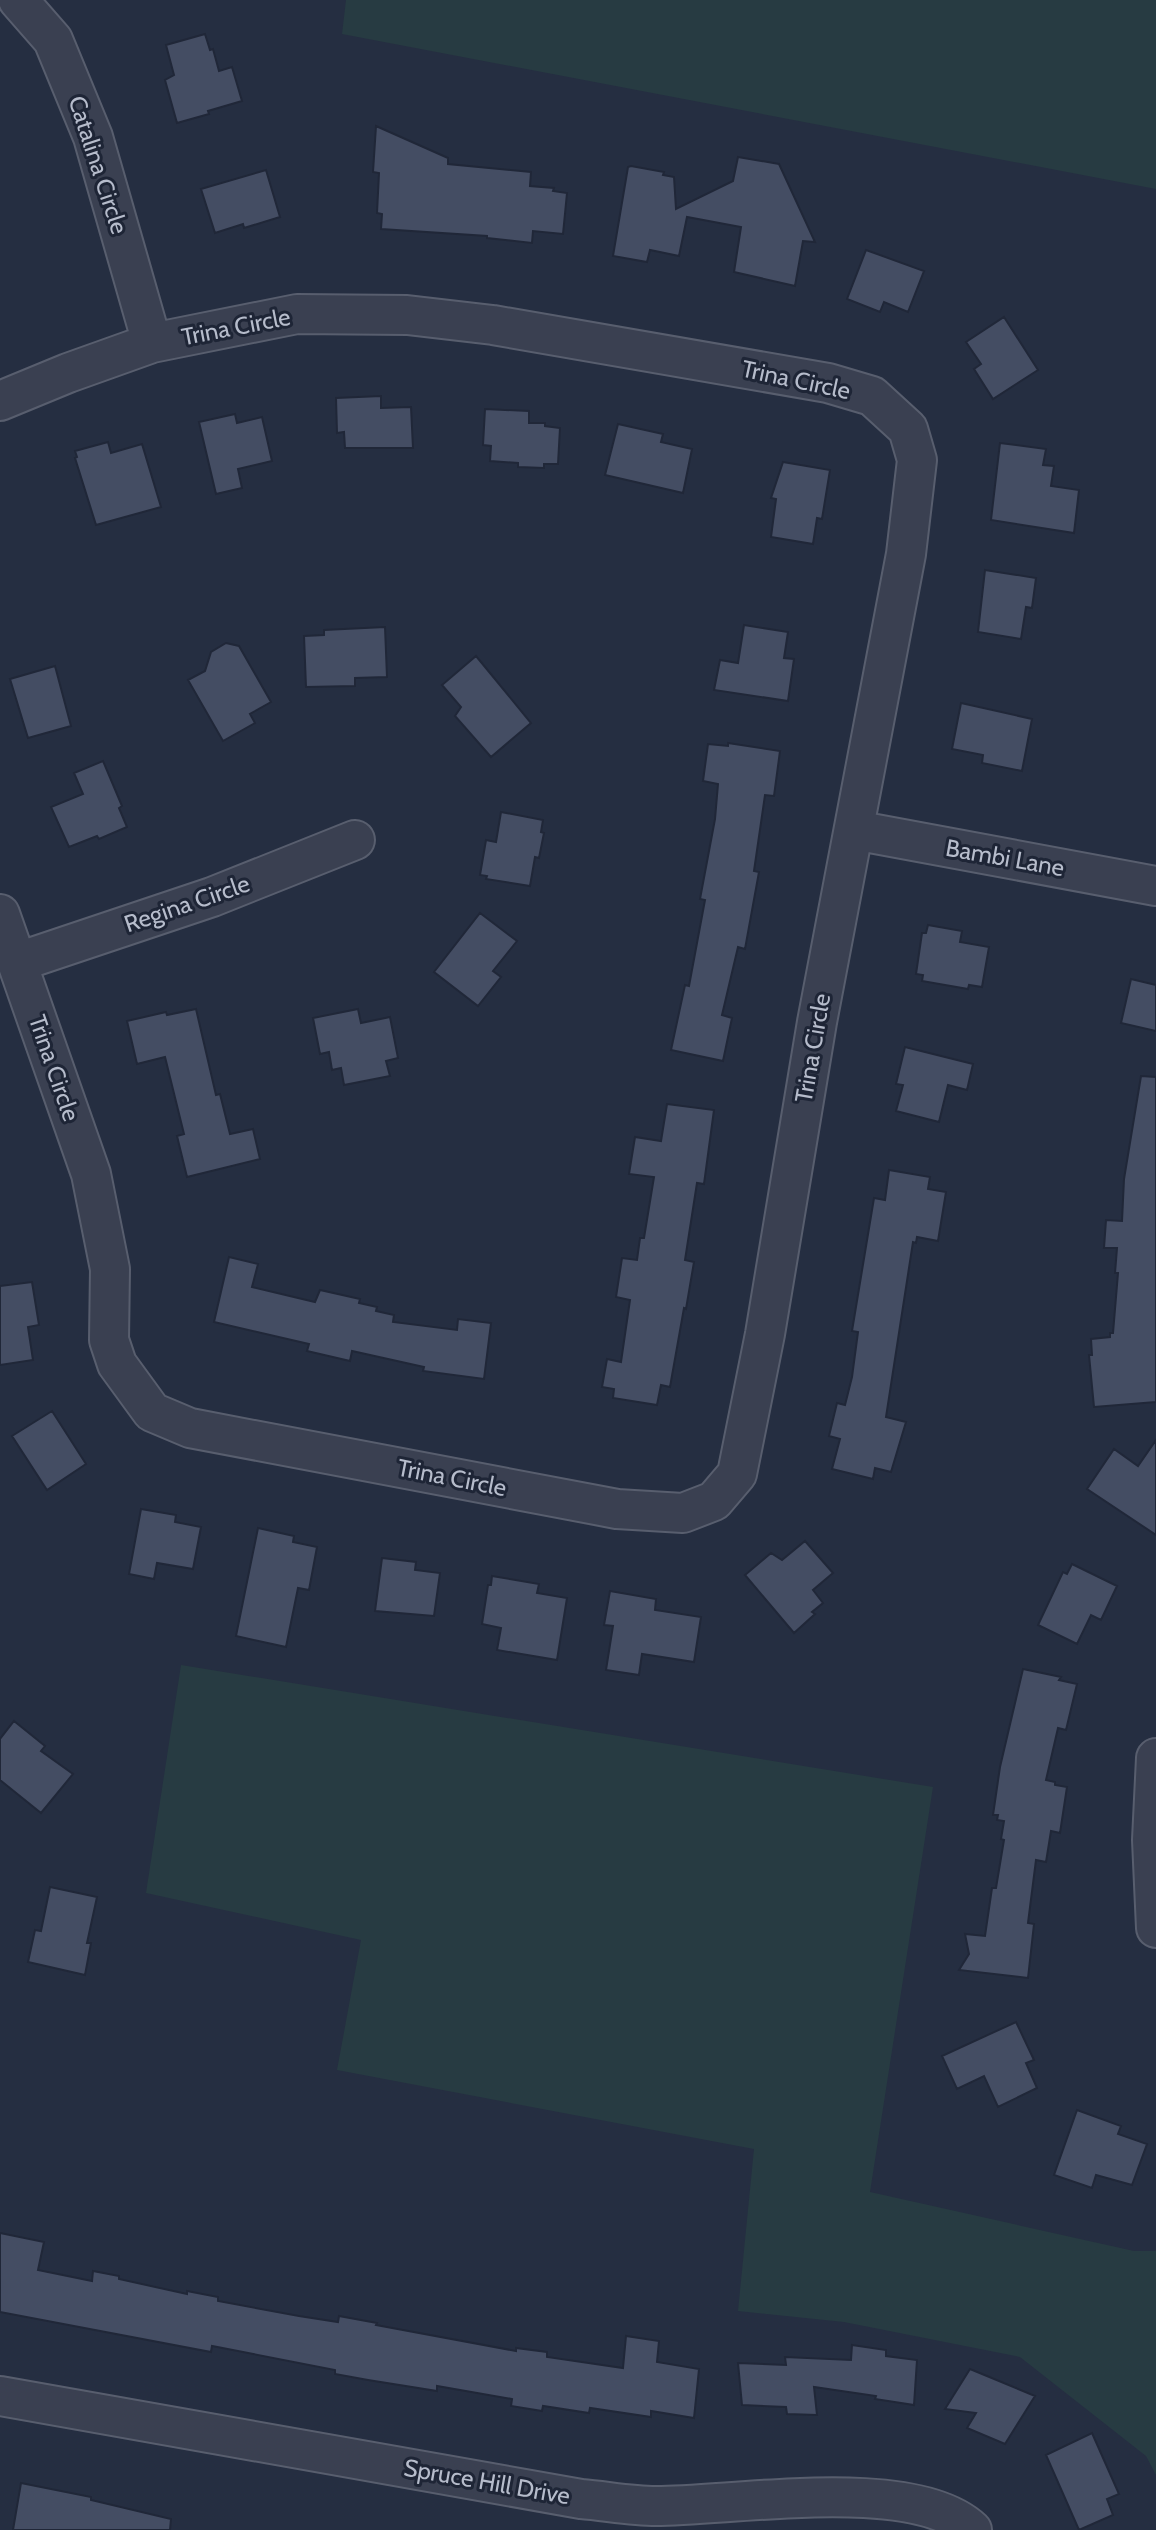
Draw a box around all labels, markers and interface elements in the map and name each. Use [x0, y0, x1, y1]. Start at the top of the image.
street label: Catalina Circle [63, 92, 134, 238]
street label: Trina Circle [179, 302, 293, 351]
street label: Trina Circle [739, 354, 853, 405]
street label: Bambi Lane [944, 833, 1067, 882]
street label: Regina Circle [120, 869, 253, 939]
street label: Trina Circle [789, 991, 836, 1105]
street label: Trina Circle [23, 1011, 86, 1125]
street label: Trina Circle [395, 1453, 509, 1502]
street label: Spruce Hill Drive [402, 2453, 572, 2510]

